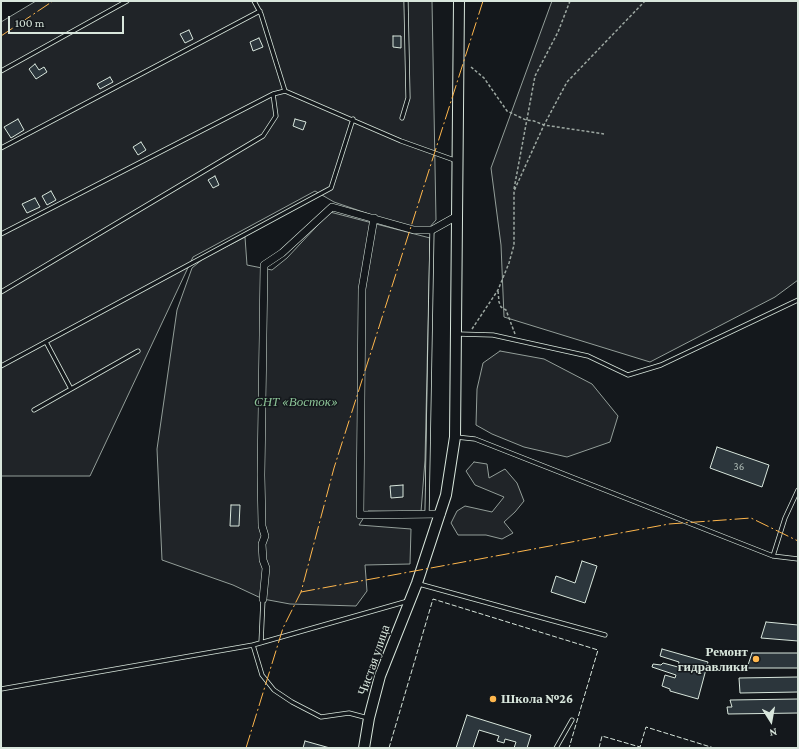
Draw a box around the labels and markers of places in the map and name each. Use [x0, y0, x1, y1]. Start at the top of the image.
place label: Ремонт гидравлики [678, 644, 748, 675]
marker: Ремонт гидравлики [751, 654, 761, 664]
place label: Школа №26 [501, 691, 573, 707]
marker: Школа №26 [488, 694, 498, 704]

